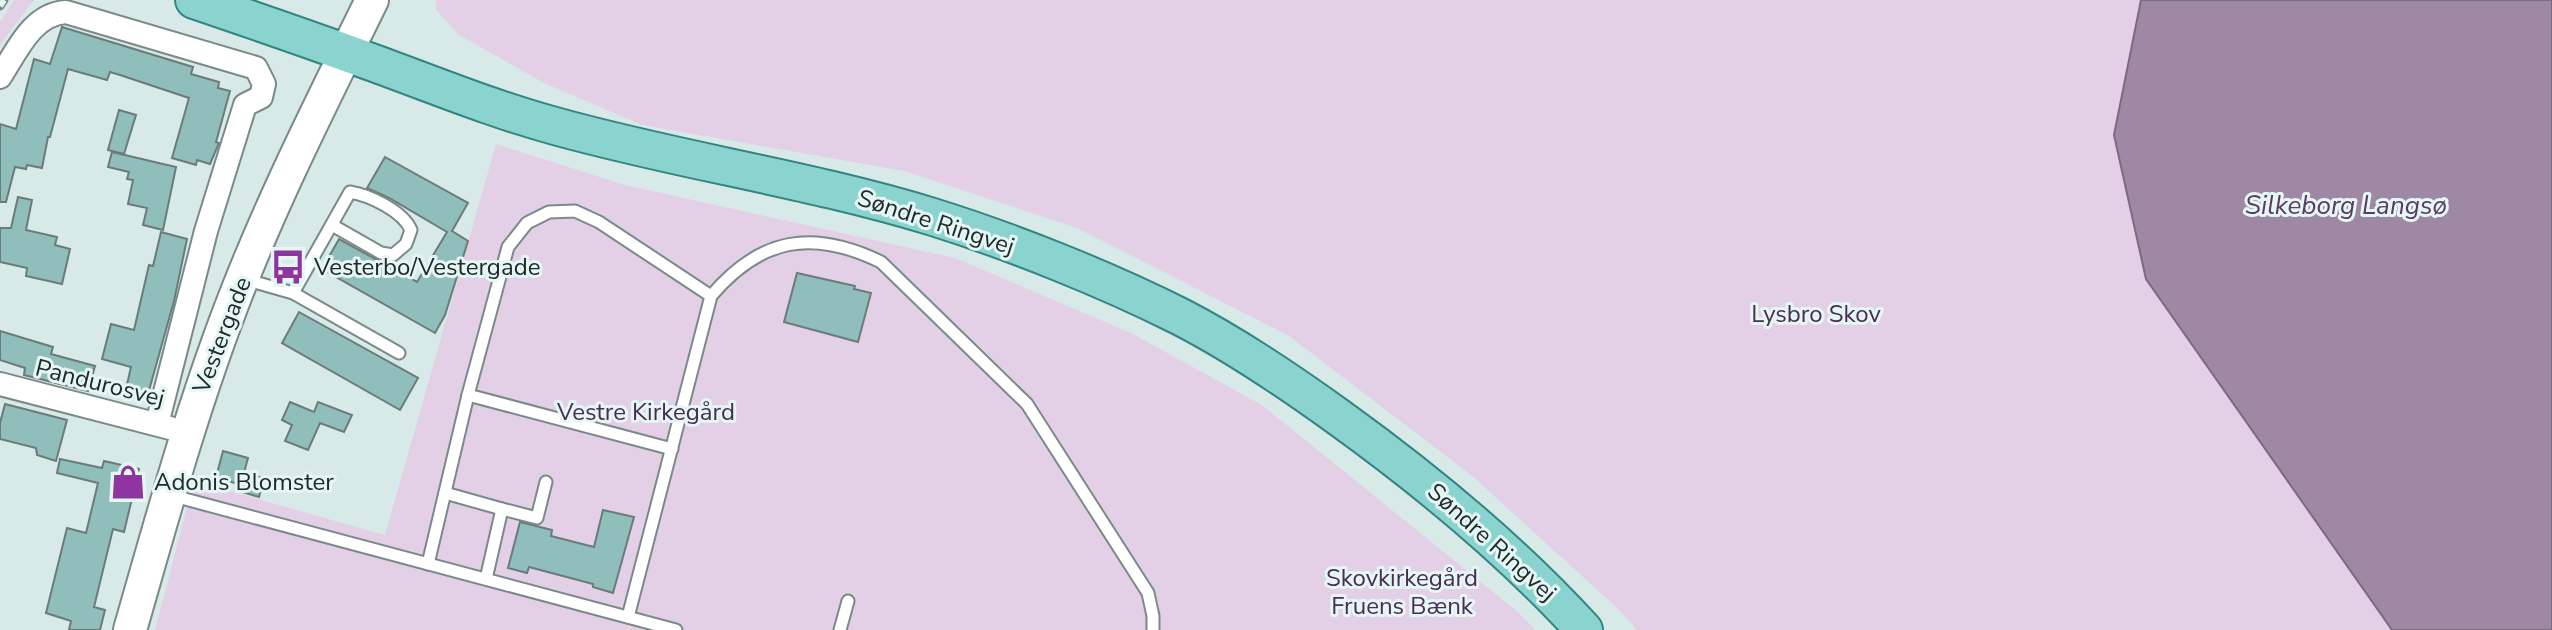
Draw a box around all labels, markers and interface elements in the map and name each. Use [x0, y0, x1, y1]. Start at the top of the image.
street label: Søndre Ringvej [854, 182, 1018, 262]
water label: Silkeborg Langsø [2245, 188, 2447, 223]
bus stop icon: Vesterbo/Vestergade [269, 248, 307, 286]
place label: Vesterbo/Vestergade [313, 251, 540, 283]
street label: Vestergade [185, 272, 259, 399]
park label: Lysbro Skov [1751, 298, 1881, 330]
street label: Pandurosvej [32, 351, 168, 415]
park label: Vestre Kirkegård [556, 396, 735, 428]
shop icon: Adonis Blomster [109, 463, 147, 501]
place label: Adonis Blomster [154, 466, 334, 498]
street label: Søndre Ringvej [1421, 476, 1563, 608]
park label: Skovkirkegård Fruens Bænk [1326, 562, 1478, 622]

